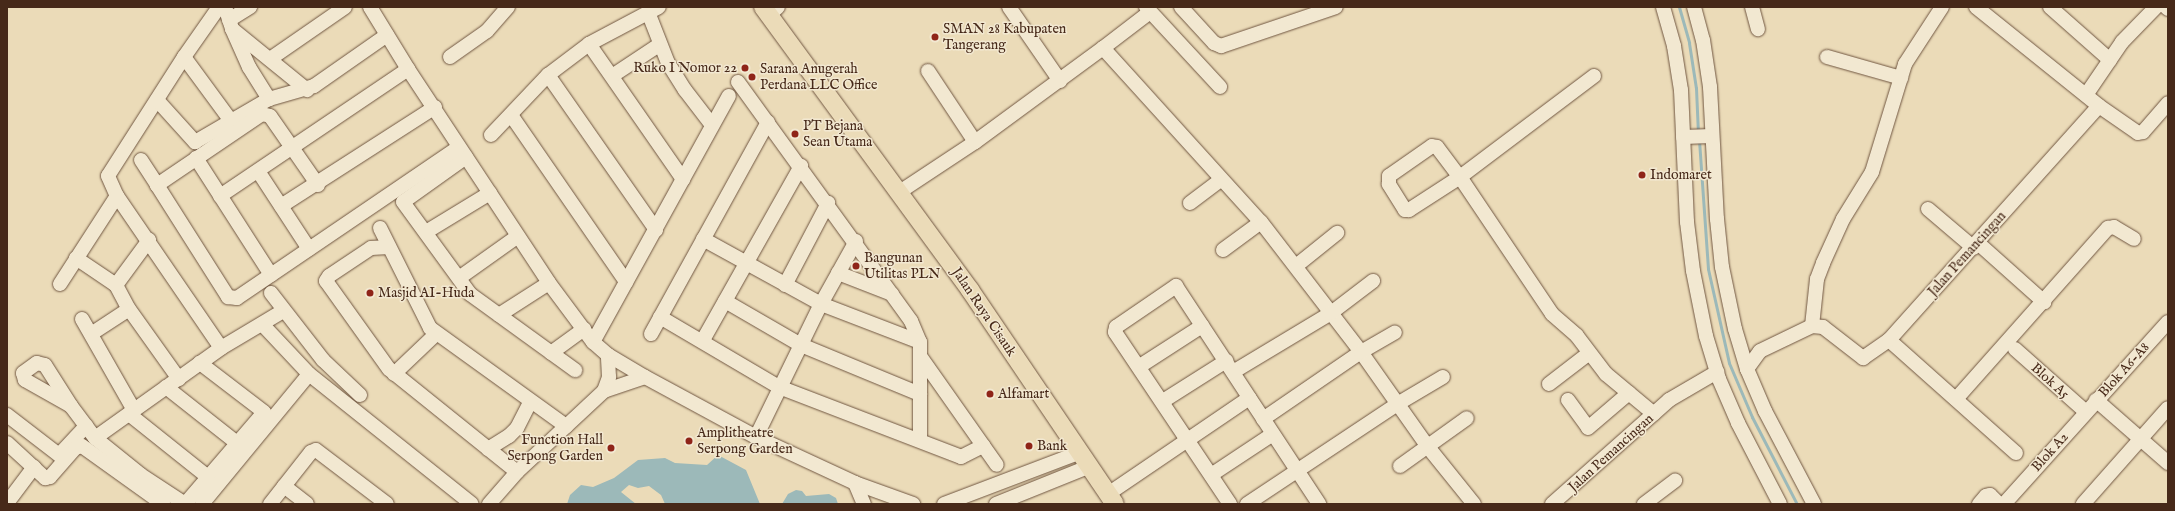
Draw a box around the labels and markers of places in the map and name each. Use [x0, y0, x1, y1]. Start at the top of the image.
place label: SMAN 28 Kabupaten Tangerang [943, 21, 1066, 54]
marker: SMAN 28 Kabupaten Tangerang [930, 32, 940, 42]
place label: Ruko I Nomor 22 [633, 60, 737, 76]
place label: Sarana Anugerah Perdana LLC Office [760, 61, 878, 94]
marker: Ruko I Nomor 22 [740, 63, 750, 73]
marker: Sarana Anugerah Perdana LLC Office [747, 72, 757, 82]
place label: PT Bejana Sean Utama [803, 118, 872, 150]
marker: PT Bejana Sean Utama [790, 129, 800, 139]
place label: Indomaret [1650, 167, 1712, 183]
marker: Indomaret [1637, 170, 1647, 180]
place label: Bangunan Utilitas PLN [864, 250, 940, 282]
marker: Bangunan Utilitas PLN [851, 261, 861, 271]
place label: Masjid AI-Huda [378, 285, 474, 301]
marker: Masjid AI-Huda [365, 288, 375, 298]
place label: Alfamart [998, 386, 1049, 402]
marker: Alfamart [985, 389, 995, 399]
place label: Amplitheatre Serpong Garden [697, 425, 793, 458]
place label: Function Hall Serpong Garden [507, 432, 603, 464]
marker: Amplitheatre Serpong Garden [684, 436, 694, 446]
place label: Bank [1037, 438, 1067, 454]
marker: Bank [1024, 441, 1034, 451]
marker: Function Hall Serpong Garden [606, 443, 616, 453]

